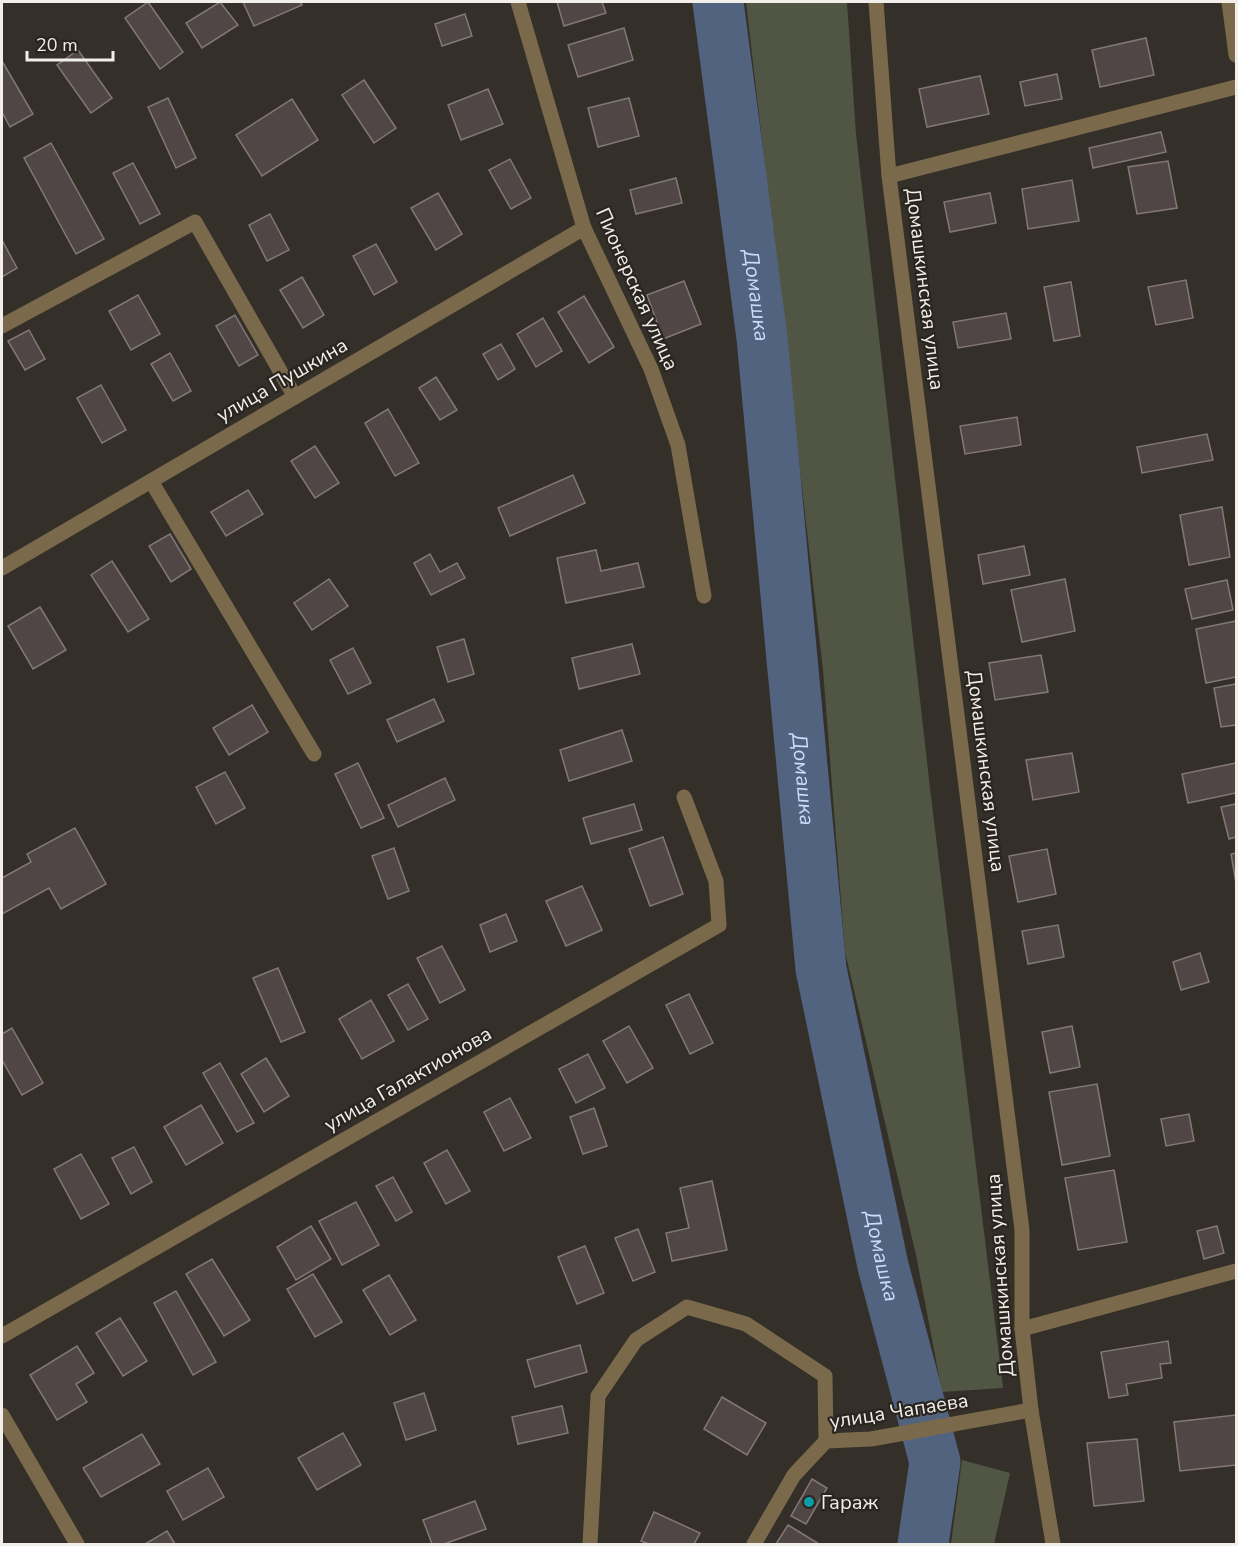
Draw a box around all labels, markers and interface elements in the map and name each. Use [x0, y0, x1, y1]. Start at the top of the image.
scale bar [27, 24, 112, 62]
text: 20 m [36, 33, 78, 57]
street label: Домашкинская улица [899, 186, 951, 392]
street label: Пионерская улица [589, 204, 685, 374]
water label: Домашка [736, 247, 776, 343]
street label: улица Пушкина [211, 332, 353, 428]
street label: Домашкинская улица [960, 668, 1012, 874]
water label: Домашка [785, 731, 822, 827]
street label: улица Галактионова [319, 1020, 497, 1138]
street label: Домашкинская улица [979, 1173, 1021, 1377]
water label: Домашка [858, 1207, 906, 1305]
street label: улица Чапаева [828, 1387, 970, 1435]
place label: Гараж [821, 1489, 879, 1516]
marker: Гараж [802, 1495, 816, 1509]

